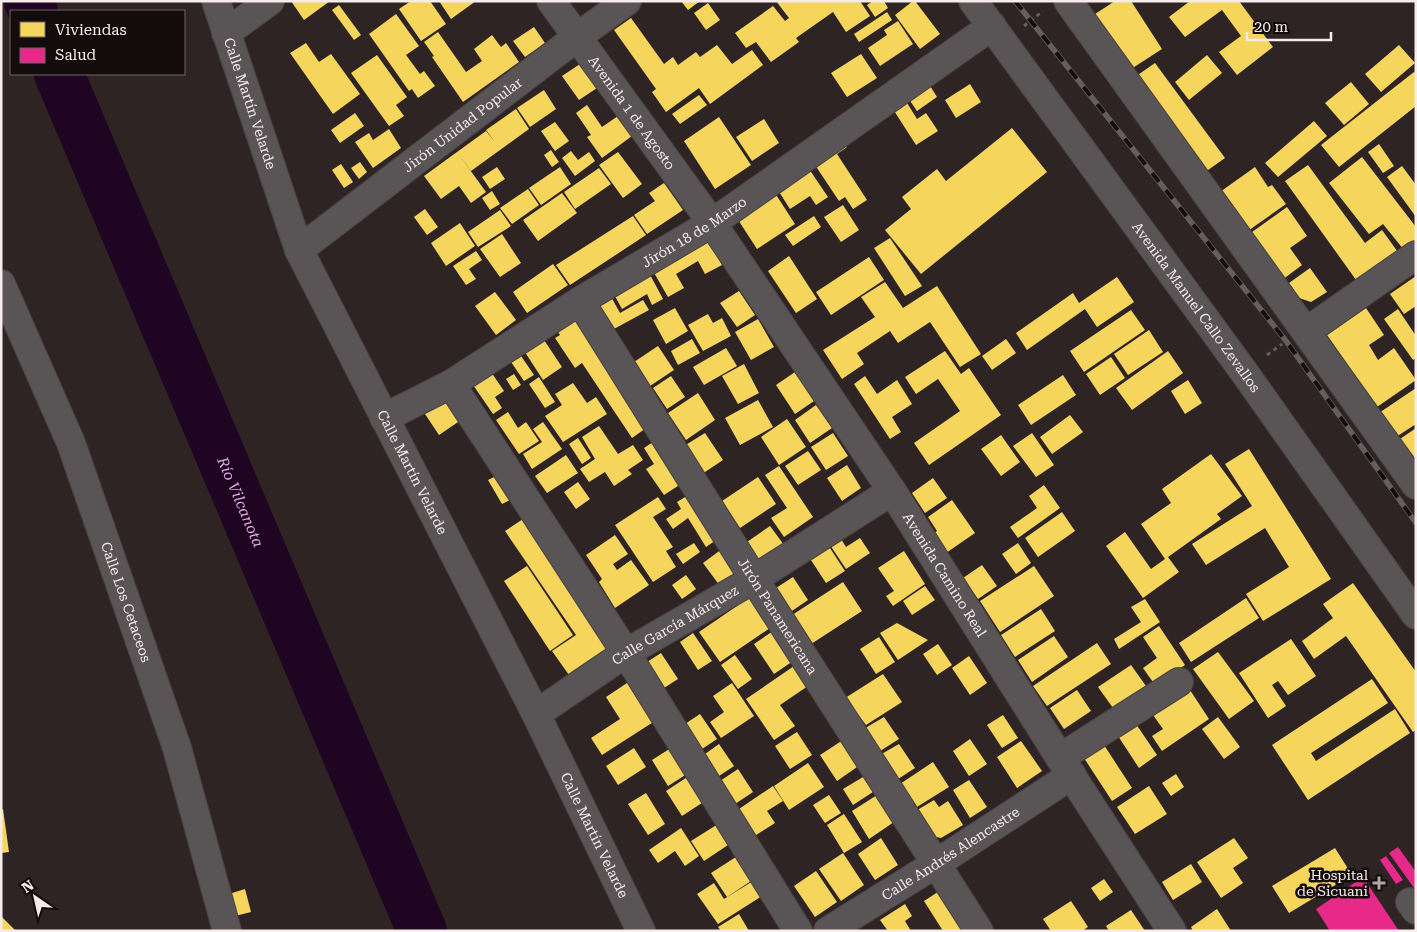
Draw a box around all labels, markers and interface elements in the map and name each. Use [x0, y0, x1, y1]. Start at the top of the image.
legend [10, 10, 185, 75]
scale bar [1247, 10, 1331, 42]
text: 20 m [1254, 18, 1289, 36]
text: Viviendas [55, 21, 127, 39]
street label: Calle Martín Velarde [221, 36, 280, 171]
text: Salud [55, 46, 97, 64]
street label: Avenida 1 de Agosto [585, 53, 679, 173]
street label: Jirón Unidad Popular [400, 74, 525, 175]
street label: Jirón 18 de Marzo [639, 193, 750, 271]
street label: Avenida Manuel Callo Zevallos [1129, 219, 1264, 396]
street label: Calle Martín Velarde [374, 407, 451, 537]
water label: Río Vilcanota [213, 453, 267, 550]
street label: Avenida Camino Real [900, 510, 990, 640]
street label: Calle Los Cetaceos [98, 540, 155, 665]
street label: Jirón Panamericana [735, 555, 821, 678]
street label: Calle García Márquez [609, 582, 741, 668]
street label: Calle Martín Velarde [557, 770, 632, 901]
street label: Calle Andrés Alencastre [879, 803, 1023, 904]
place label: Hospital de Sicuani [1297, 867, 1369, 899]
north arrow [10, 872, 60, 922]
text: N [19, 876, 37, 896]
marker: Hospital de Sicuani [1372, 876, 1386, 890]

